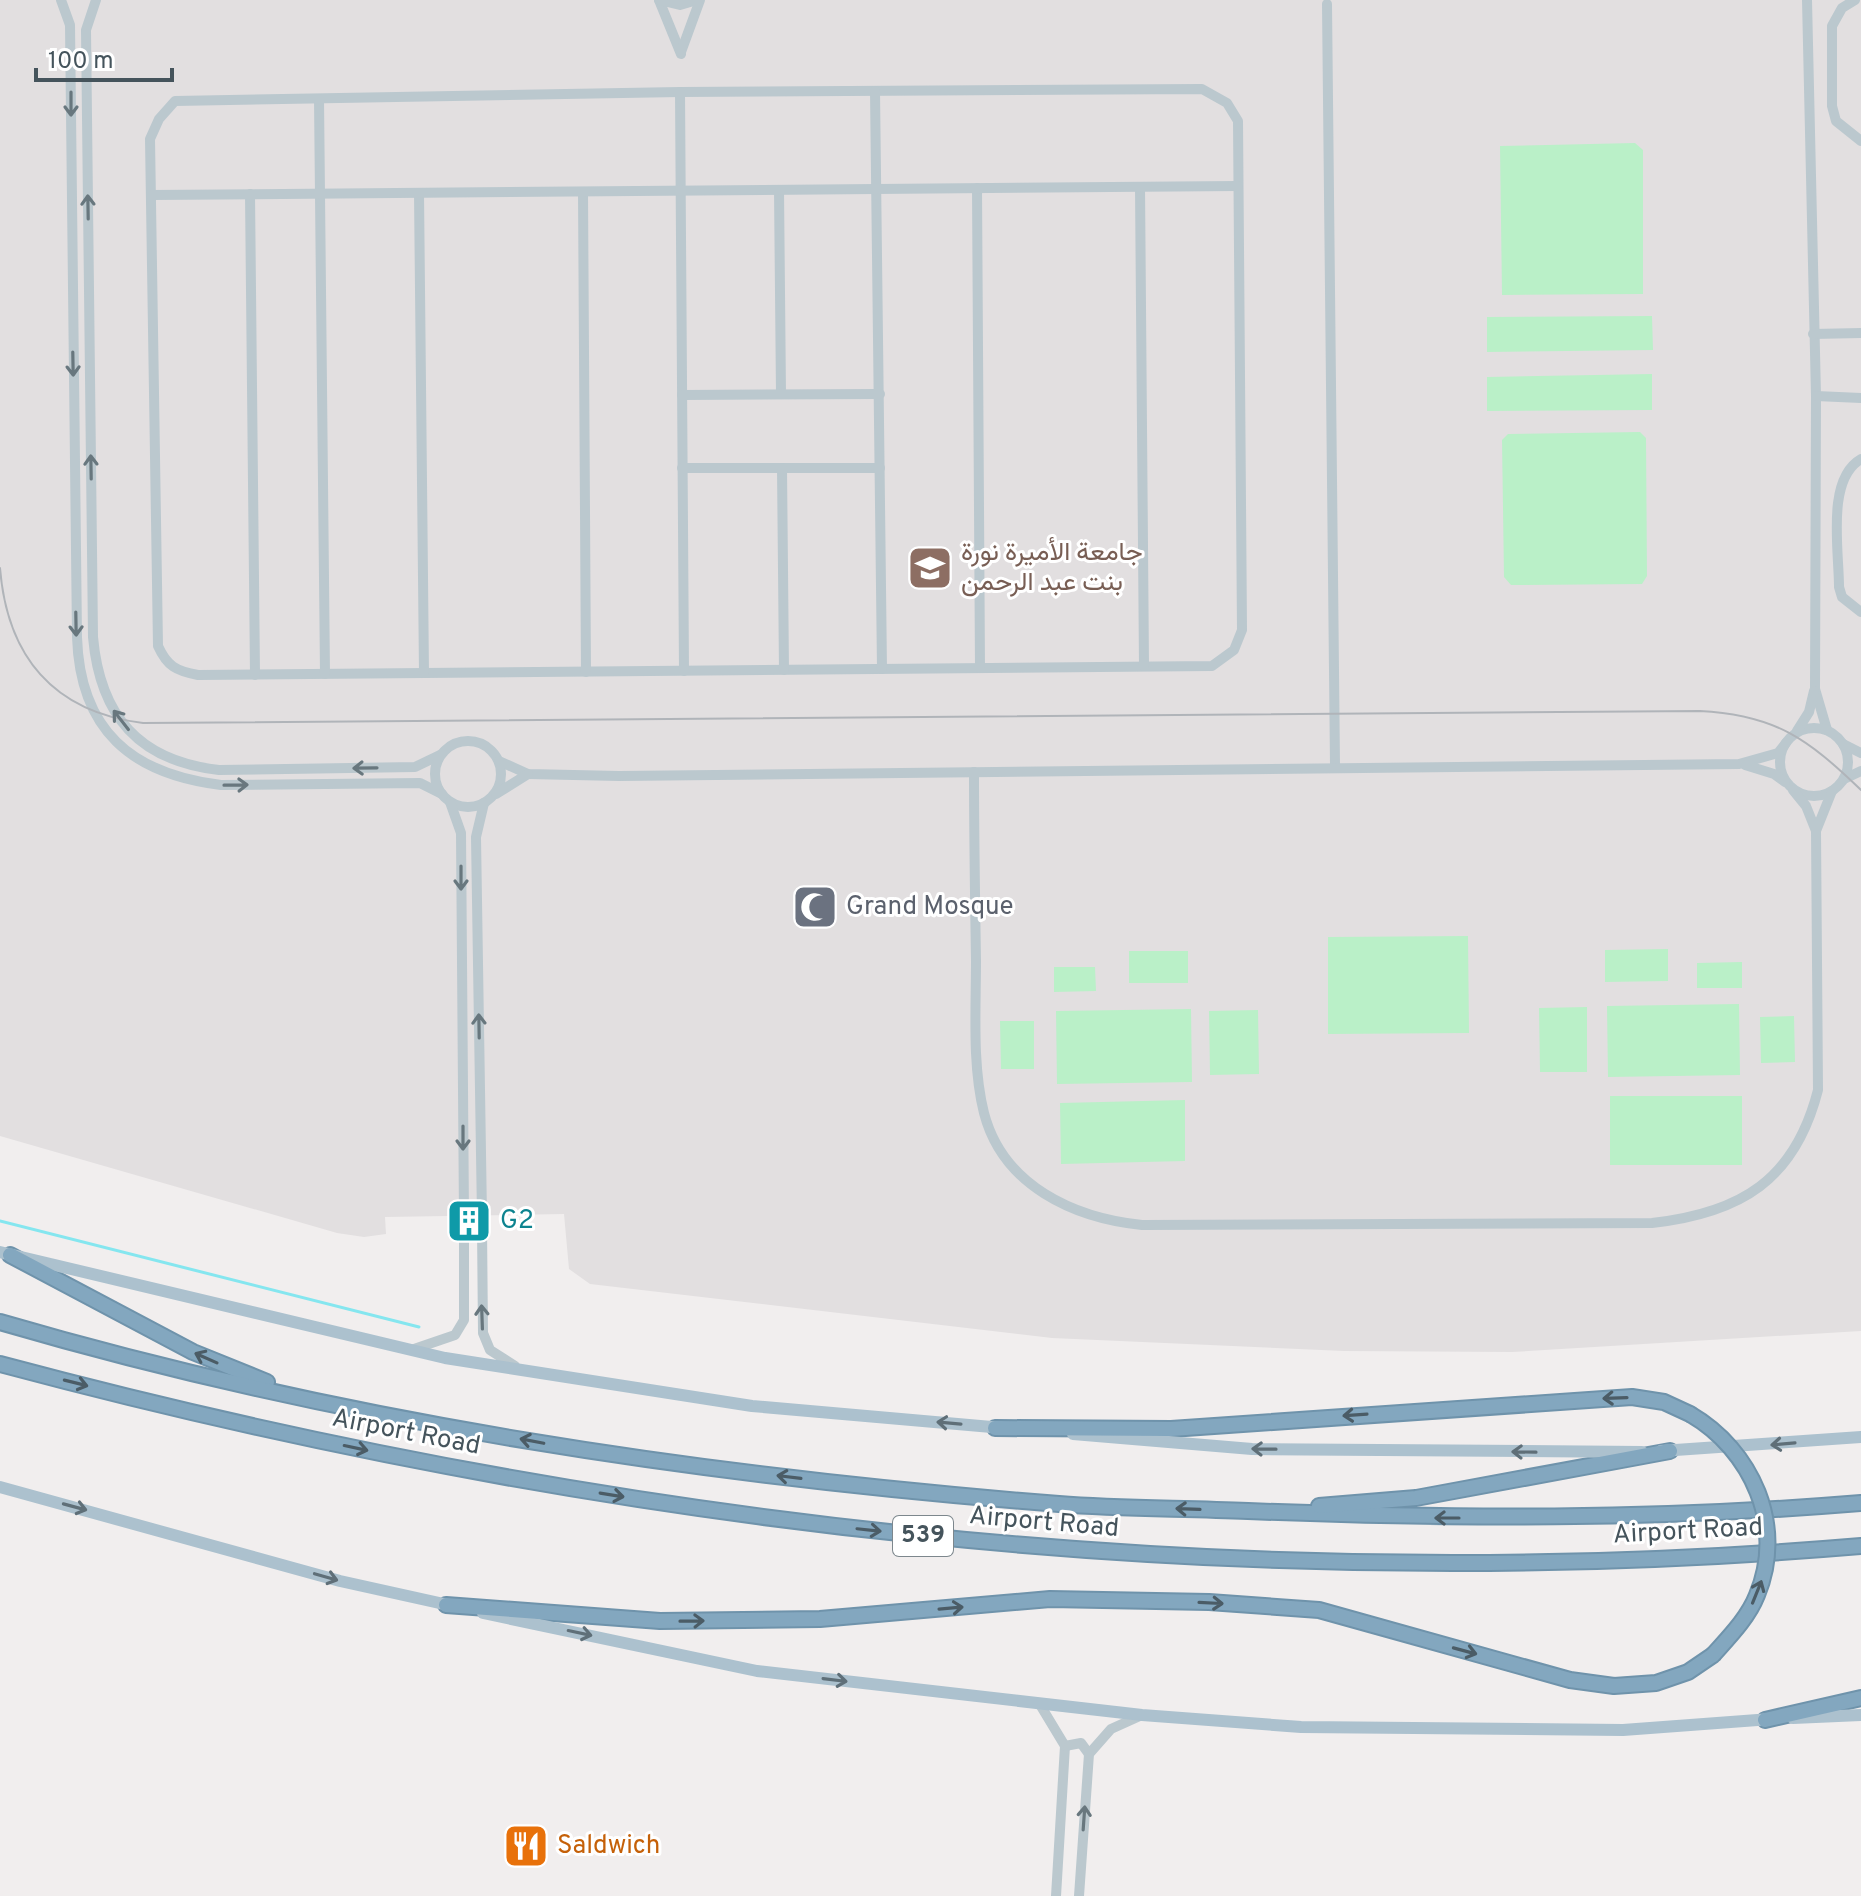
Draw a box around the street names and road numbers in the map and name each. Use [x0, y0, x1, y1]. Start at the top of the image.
street label: Airport Road [329, 1402, 483, 1464]
street label: Airport Road [968, 1500, 1120, 1546]
street label: Airport Road [1612, 1512, 1764, 1552]
road number: 539 [893, 1516, 953, 1556]

